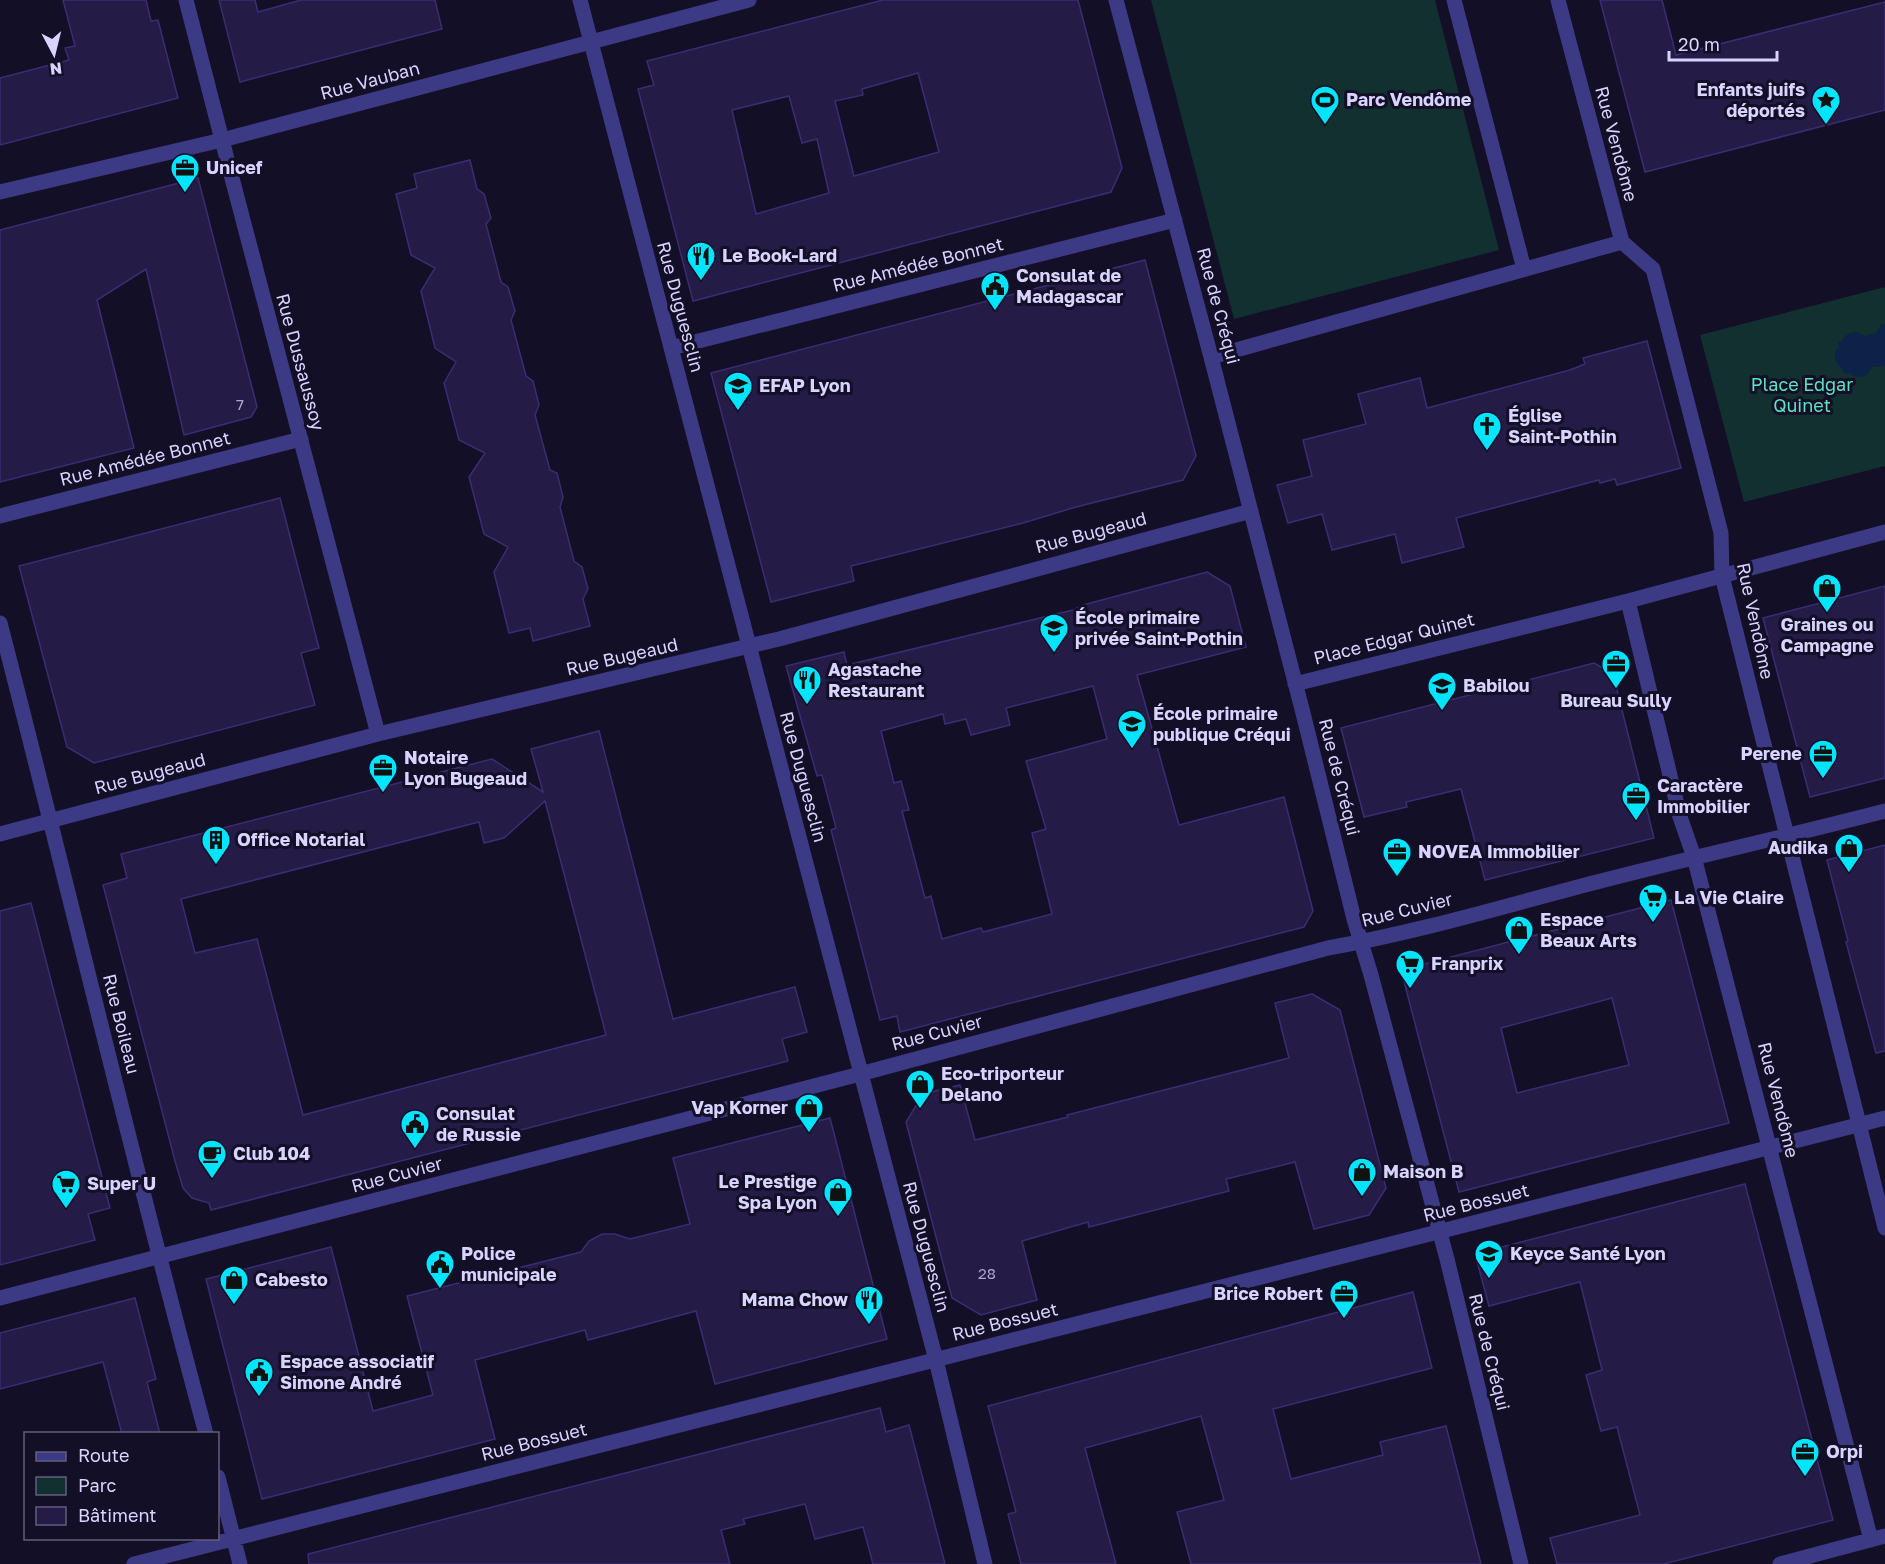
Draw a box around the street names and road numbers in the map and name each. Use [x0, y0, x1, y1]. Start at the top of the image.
street label: Rue Vauban [318, 56, 422, 104]
street label: Rue Vendôme [1591, 84, 1643, 204]
street label: Rue Amédée Bonnet [830, 232, 1005, 296]
street label: Rue Duguesclin [653, 239, 709, 375]
street label: Rue de Créqui [1193, 245, 1245, 367]
street label: Rue Dussaussoy [272, 291, 330, 433]
street label: Rue Amédée Bonnet [57, 426, 232, 490]
street label: Rue Bugeaud [1033, 507, 1149, 557]
street label: Rue Vendôme [1733, 561, 1779, 681]
street label: Place Edgar Quinet [1311, 607, 1476, 669]
street label: Rue Bugeaud [564, 632, 680, 680]
street label: Rue Duguesclin [776, 709, 832, 845]
street label: Rue de Créqui [1315, 716, 1365, 838]
street label: Rue Bugeaud [92, 748, 208, 798]
street label: Rue Cuvier [1359, 887, 1455, 931]
street label: Rue Boileau [99, 971, 145, 1076]
street label: Rue Cuvier [889, 1009, 985, 1055]
street label: Rue Vendôme [1754, 1040, 1804, 1160]
street label: Rue Cuvier [349, 1151, 445, 1197]
street label: Rue Bossuet [1421, 1178, 1531, 1226]
street label: Rue Duguesclin [899, 1179, 955, 1315]
street label: Rue de Créqui [1465, 1291, 1515, 1413]
street label: Rue Bossuet [950, 1297, 1060, 1345]
street label: Rue Bossuet [479, 1417, 589, 1465]

